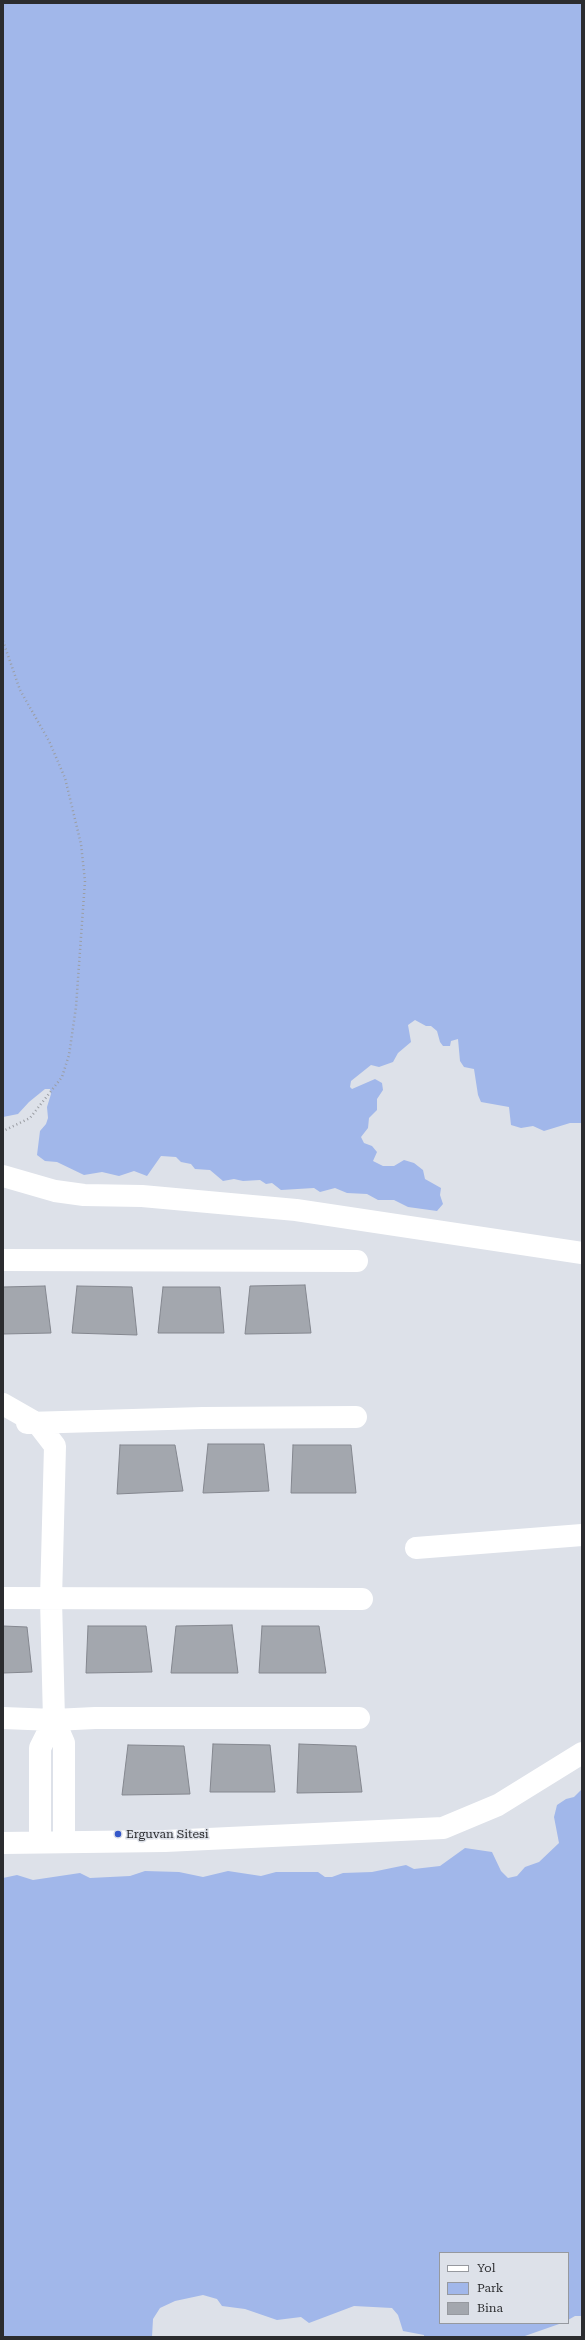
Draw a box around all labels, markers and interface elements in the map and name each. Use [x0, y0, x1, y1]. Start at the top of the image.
place label: Erguvan Sitesi [126, 1827, 209, 1841]
marker: Erguvan Sitesi [113, 1829, 123, 1839]
legend [439, 2252, 569, 2324]
text: Yol [477, 2261, 495, 2275]
text: Park [477, 2281, 503, 2295]
text: Bina [477, 2301, 503, 2315]

